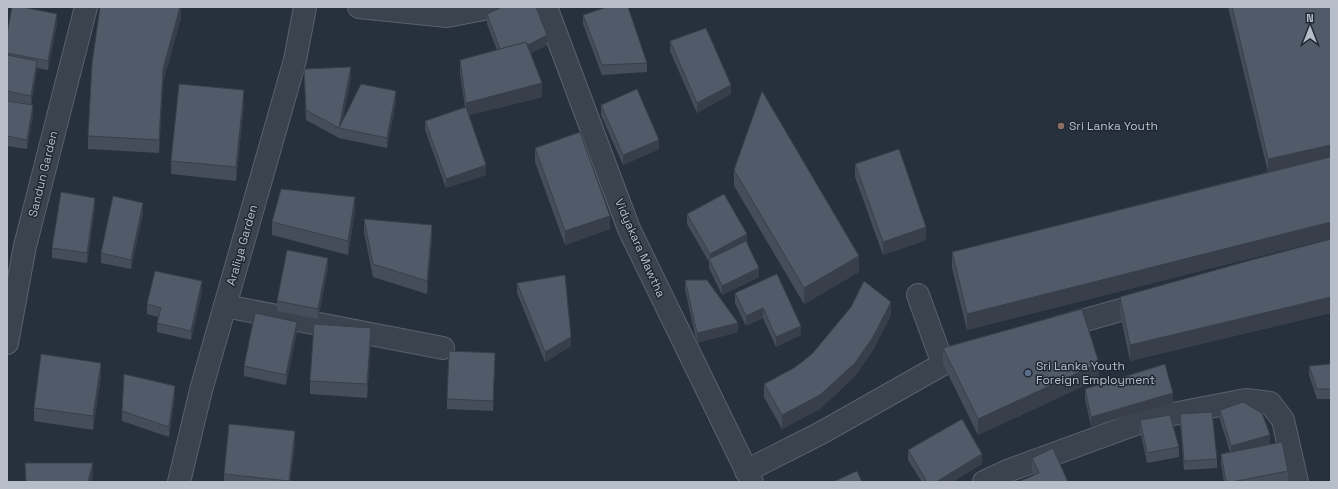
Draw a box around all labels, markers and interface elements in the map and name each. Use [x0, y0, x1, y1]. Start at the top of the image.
north arrow [1290, 8, 1330, 48]
text: N [1306, 11, 1314, 25]
place label: Sri Lanka Youth [1069, 118, 1158, 134]
marker: Sri Lanka Youth [1056, 121, 1066, 131]
street label: Sandun Garden [25, 129, 61, 219]
street label: Vidyakara Mawtha [611, 196, 669, 300]
street label: Araliya Garden [223, 203, 261, 287]
place label: Sri Lanka Youth Foreign Employment [1036, 358, 1155, 388]
marker: Sri Lanka Youth Foreign Employment [1023, 368, 1033, 378]

